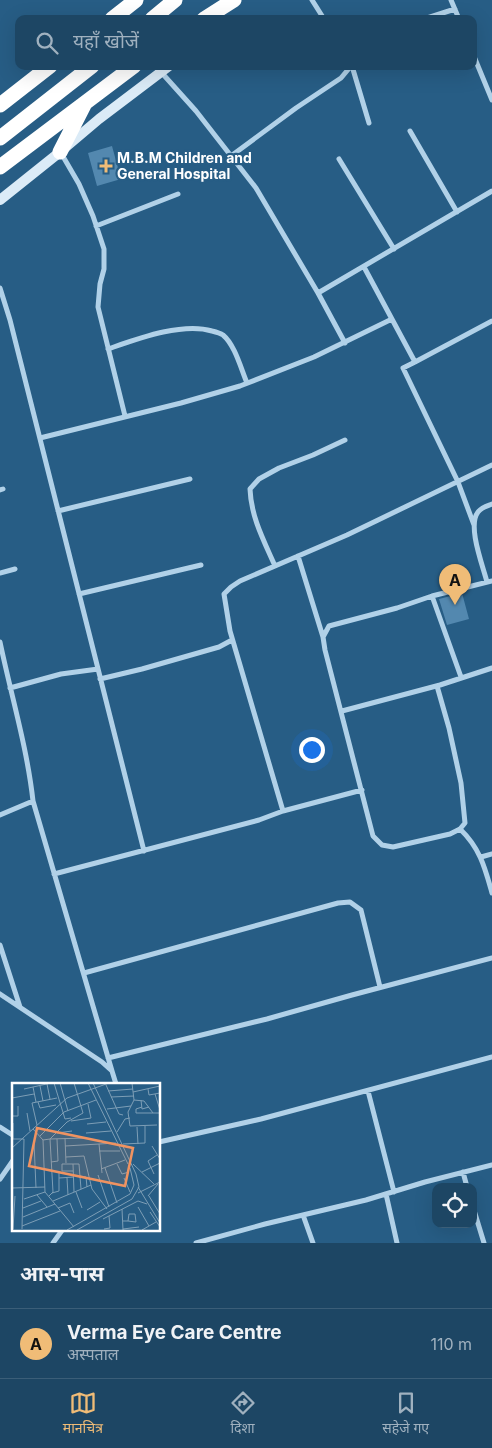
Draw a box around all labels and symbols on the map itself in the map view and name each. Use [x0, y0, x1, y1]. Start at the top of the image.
place label: M.B.M Children and General Hospital [117, 149, 252, 182]
marker: M.B.M Children and General Hospital [99, 159, 113, 173]
pin: A [439, 564, 471, 605]
your location [299, 737, 325, 763]
inset map [12, 1083, 160, 1230]

